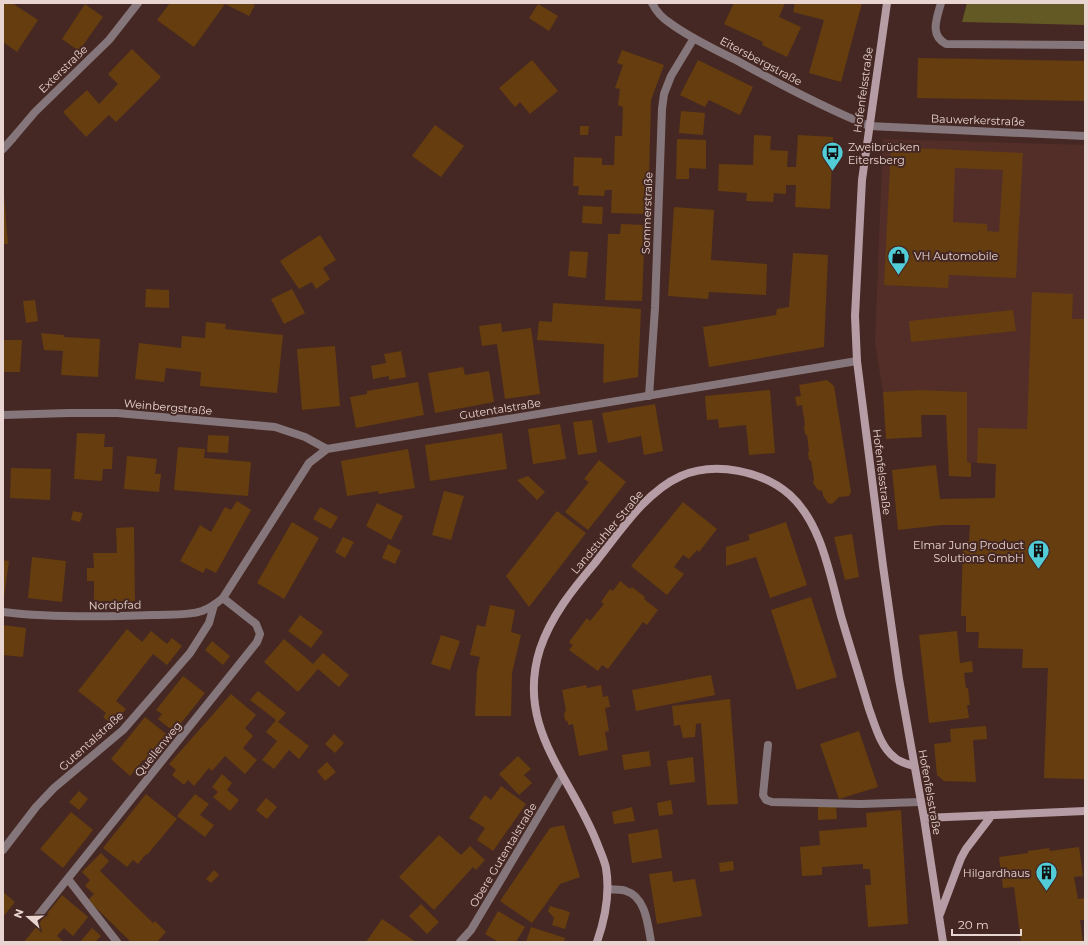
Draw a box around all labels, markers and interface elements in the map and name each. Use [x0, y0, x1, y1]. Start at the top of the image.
street label: Eitersbergstraße [718, 33, 805, 89]
street label: Exterstraße [36, 42, 91, 96]
street label: Hofenfelsstraße [850, 46, 876, 134]
street label: Bauwerkerstraße [931, 111, 1026, 129]
bus stop icon: Zweibrücken Eitersberg [820, 140, 846, 173]
place label: Zweibrücken Eitersberg [848, 140, 920, 167]
street label: Sommerstraße [639, 171, 655, 254]
shop icon: VH Automobile [885, 243, 911, 276]
place label: VH Automobile [914, 249, 999, 263]
street label: Weinbergstraße [123, 396, 213, 418]
street label: Gutentalstraße [458, 396, 542, 422]
street label: Hofenfelsstraße [870, 428, 894, 516]
street label: Landstuhler Straße [568, 487, 646, 577]
place label: Elmar Jung Product Solutions GmbH [913, 538, 1025, 565]
building icon: Elmar Jung Product Solutions GmbH [1026, 538, 1052, 571]
street label: Nordpfad [89, 598, 141, 612]
street label: Gutentalstraße [56, 708, 126, 774]
street label: Quellenweg [132, 719, 184, 779]
street label: Hofenfelsstraße [916, 748, 944, 836]
street label: Obere Gutentalstraße [466, 800, 540, 910]
building icon: Hilgardhaus [1033, 860, 1059, 893]
place label: Hilgardhaus [963, 866, 1031, 880]
north arrow [8, 897, 48, 937]
text: N [11, 907, 27, 920]
scale bar [952, 911, 1021, 937]
text: 20 m [958, 917, 989, 932]

